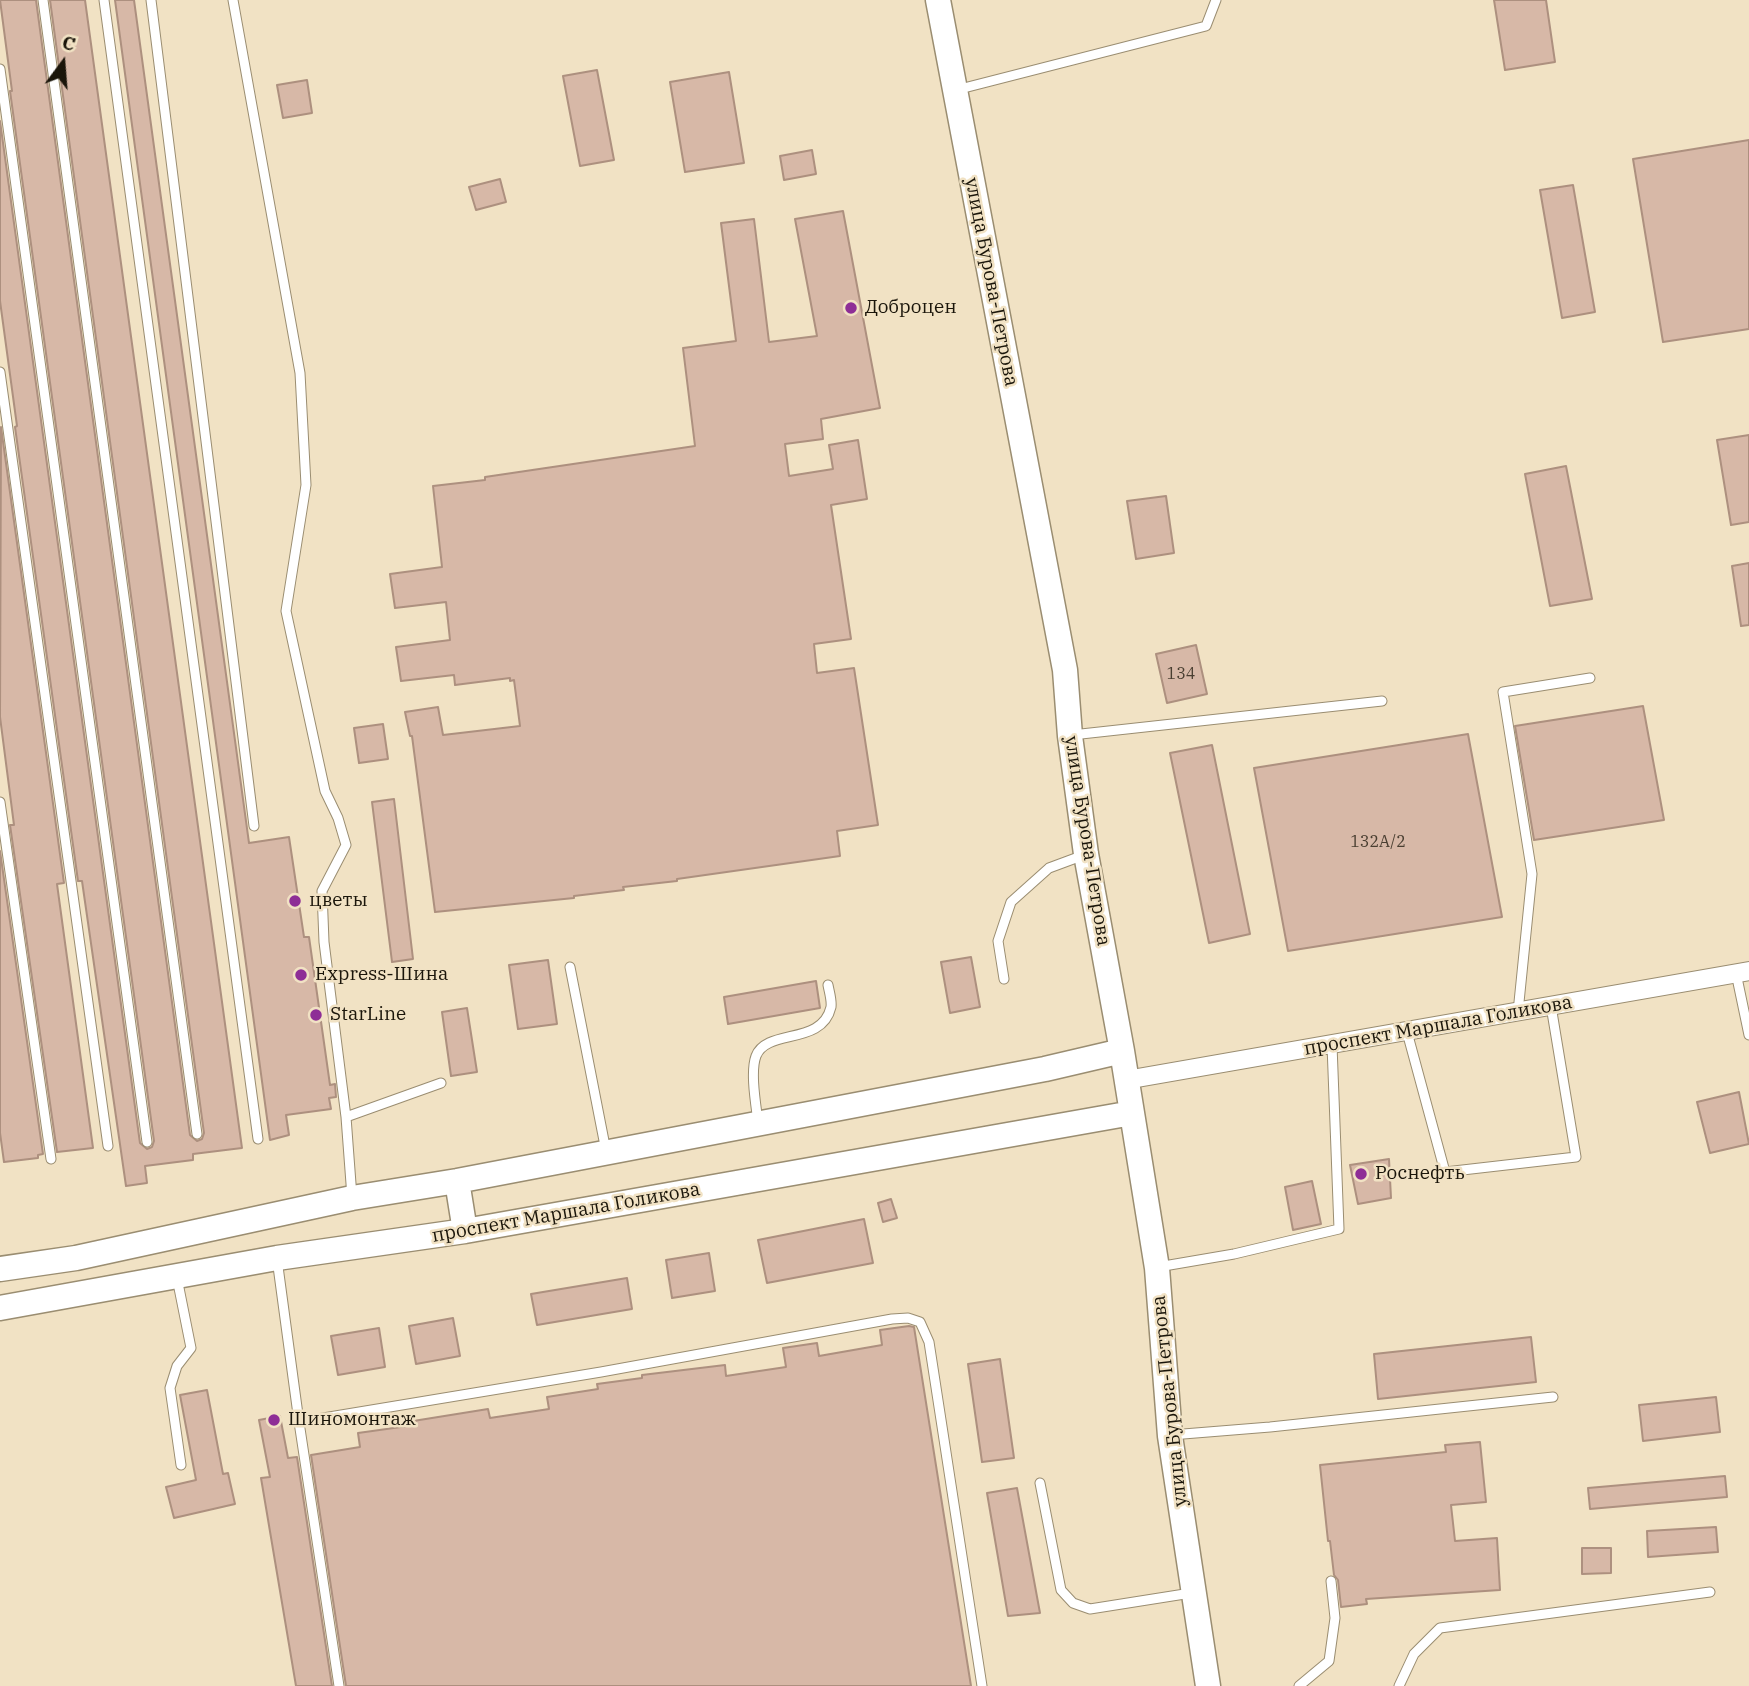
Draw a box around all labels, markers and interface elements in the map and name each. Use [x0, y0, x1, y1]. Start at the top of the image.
north arrow [28, 28, 98, 98]
text: С [59, 30, 78, 56]
street label: улица Бурова-Петрова [960, 176, 1022, 388]
place label: Доброцен [865, 297, 957, 319]
marker: Доброцен [843, 300, 859, 316]
house number: 134 [1167, 664, 1195, 684]
street label: улица Бурова-Петрова [1059, 734, 1115, 948]
house number: 132А/2 [1350, 832, 1406, 852]
place label: цветы [309, 890, 368, 912]
marker: цветы [287, 893, 303, 909]
place label: Express-Шина [315, 964, 448, 986]
marker: Express-Шина [293, 967, 309, 983]
street label: проспект Маршала Голикова [1302, 991, 1574, 1061]
place label: StarLine [330, 1004, 406, 1026]
marker: StarLine [308, 1007, 324, 1023]
place label: Роснефть [1375, 1163, 1465, 1185]
marker: Роснефть [1353, 1166, 1369, 1182]
street label: проспект Маршала Голикова [430, 1178, 702, 1248]
street label: улица Бурова-Петрова [1148, 1294, 1192, 1508]
place label: Шиномонтаж [288, 1409, 416, 1431]
marker: Шиномонтаж [266, 1412, 282, 1428]

